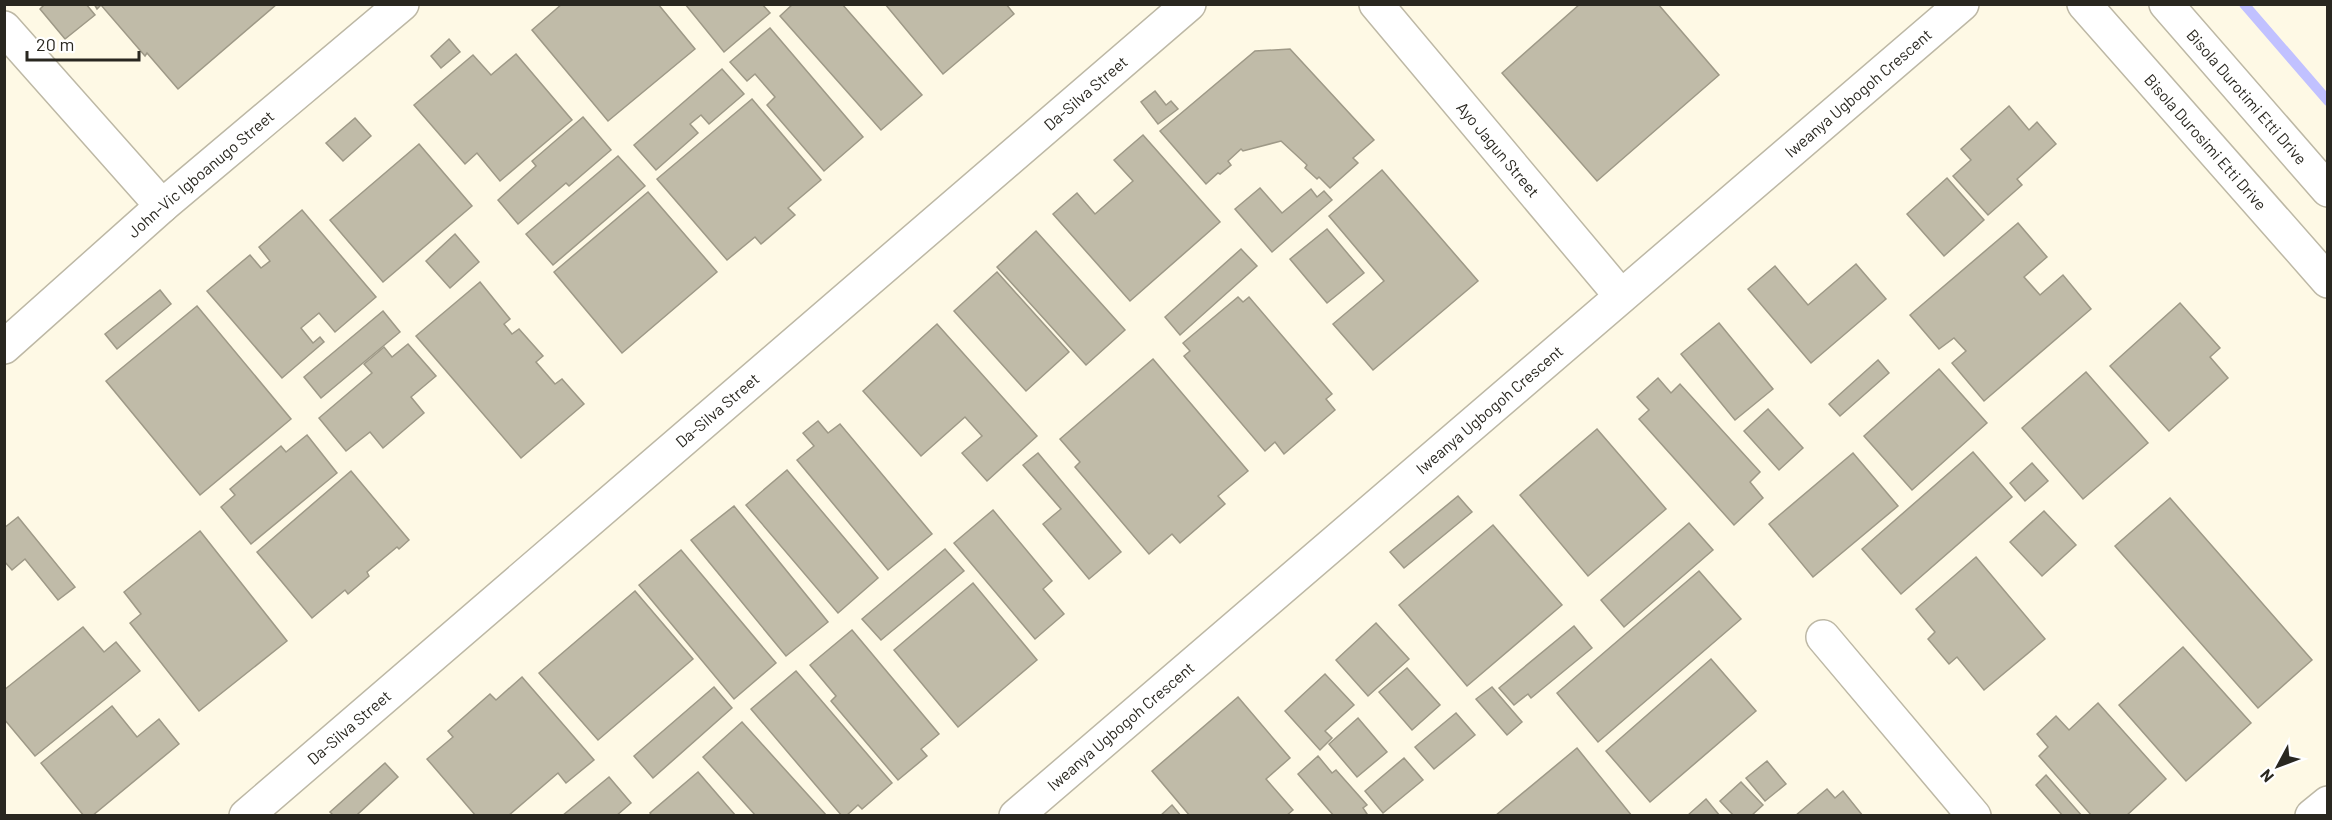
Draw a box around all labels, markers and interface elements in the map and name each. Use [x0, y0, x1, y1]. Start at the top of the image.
scale bar [27, 24, 140, 62]
street label: Iweanya Ugbogoh Crescent [1781, 24, 1935, 161]
street label: Bisola Durotimi Etti Drive [2183, 25, 2311, 168]
text: 20 m [36, 33, 74, 55]
street label: Da-Silva Street [1040, 52, 1131, 134]
street label: Bisola Durosimi Etti Drive [2141, 70, 2271, 214]
street label: Ayo Jagun Street [1453, 98, 1544, 201]
street label: John-Vic Igboanugo Street [123, 106, 277, 241]
street label: Iweanya Ugbogoh Crescent [1412, 341, 1566, 477]
street label: Da-Silva Street [671, 369, 763, 451]
street label: Iweanya Ugbogoh Crescent [1043, 658, 1198, 794]
street label: Da-Silva Street [303, 686, 394, 768]
north arrow [2248, 736, 2308, 796]
text: N [2256, 766, 2277, 786]

